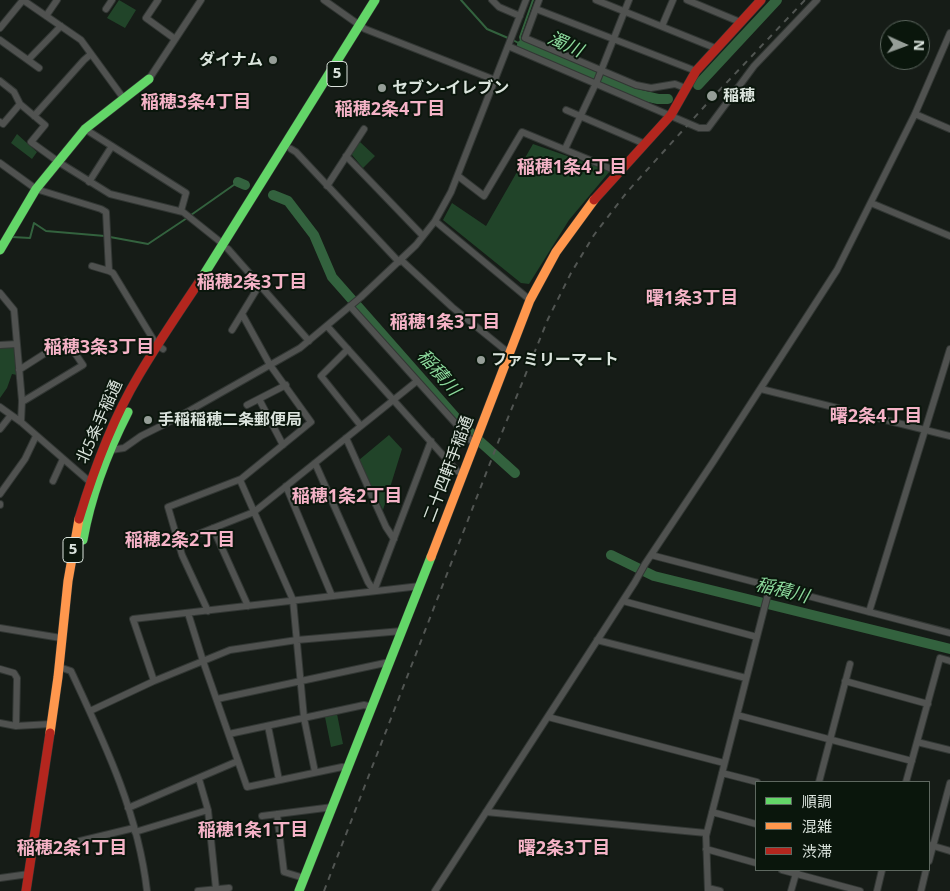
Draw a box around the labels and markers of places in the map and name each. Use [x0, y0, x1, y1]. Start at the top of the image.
place label: ダイナム [199, 50, 263, 70]
marker: ダイナム [267, 54, 279, 66]
place label: セブン-イレブン [392, 78, 509, 98]
marker: セブン-イレブン [376, 82, 388, 94]
place label: 稲穂 [723, 86, 755, 106]
marker: 稲穂 [705, 89, 719, 103]
place label: ファミリーマート [491, 350, 619, 370]
marker: ファミリーマート [475, 354, 487, 366]
place label: 手稲稲穂二条郵便局 [158, 410, 302, 430]
marker: 手稲稲穂二条郵便局 [142, 414, 154, 426]

